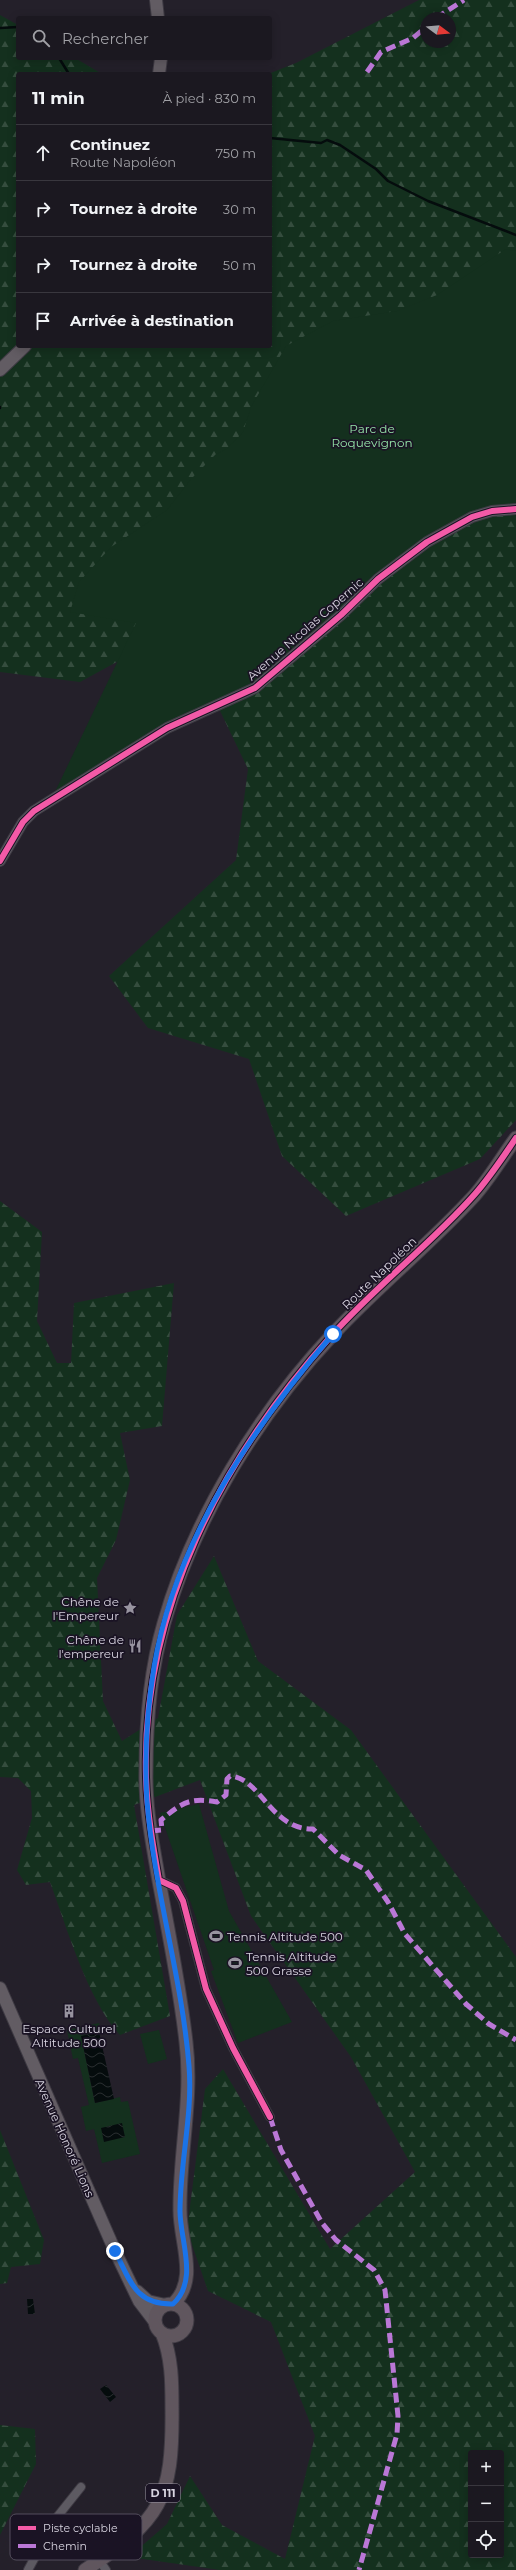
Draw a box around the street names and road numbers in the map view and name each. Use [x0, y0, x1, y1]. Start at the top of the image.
street label: Avenue Nicolas Copernic [244, 574, 366, 683]
street label: Route Napoléon [339, 1234, 419, 1312]
street label: Avenue Honoré Lions [32, 2076, 98, 2200]
road number: D 111 [146, 2484, 180, 2502]

